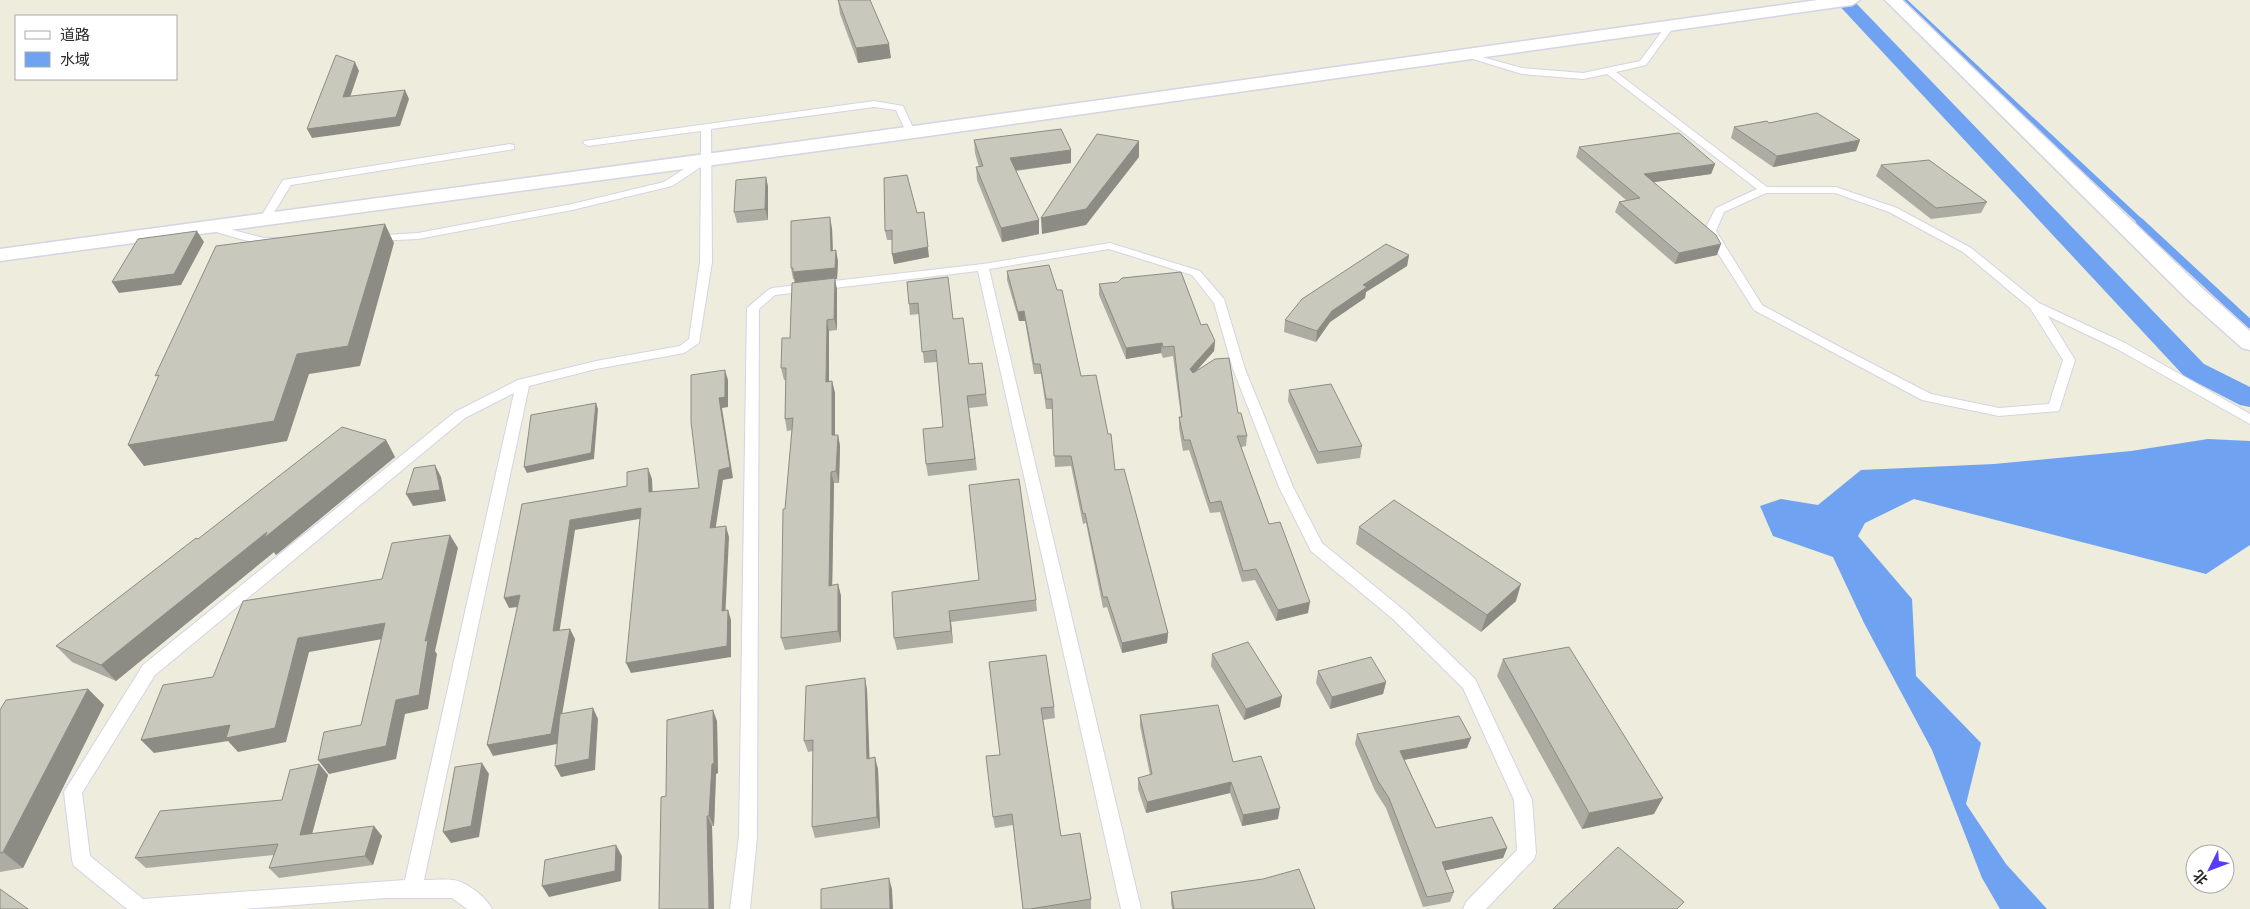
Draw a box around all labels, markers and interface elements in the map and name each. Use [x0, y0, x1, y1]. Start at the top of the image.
legend [15, 15, 178, 80]
text: 道路 [60, 26, 90, 44]
text: 水域 [60, 51, 90, 69]
north arrow [2185, 844, 2235, 894]
text: 北 [2190, 866, 2212, 888]

